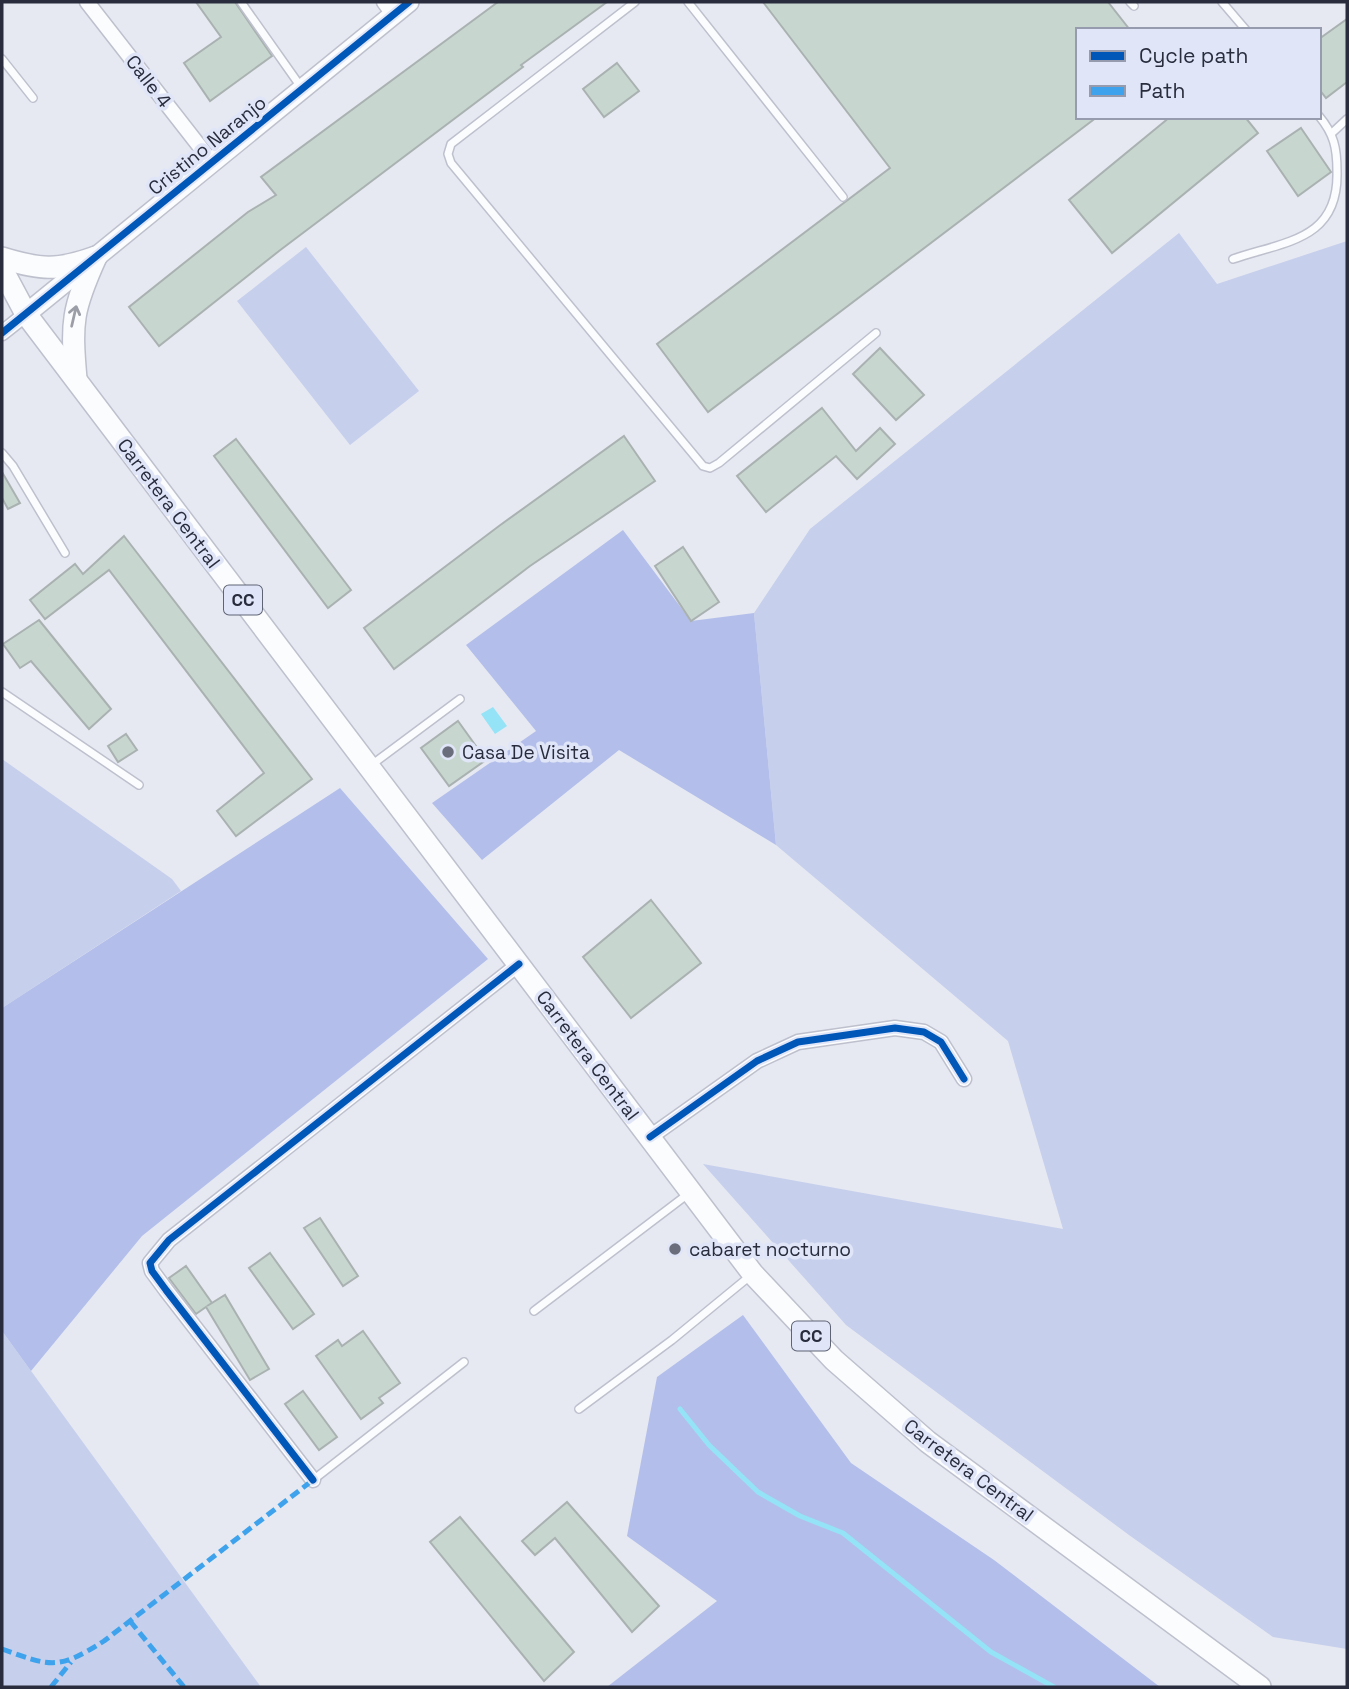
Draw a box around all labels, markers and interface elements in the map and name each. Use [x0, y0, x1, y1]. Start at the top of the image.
legend [1076, 28, 1321, 119]
text: Cycle path [1139, 42, 1248, 69]
street label: Calle 4 [120, 50, 177, 113]
text: Path [1139, 77, 1185, 104]
street label: Cristino Naranjo [143, 90, 271, 201]
one-way arrow [68, 306, 81, 328]
street label: Carretera Central [112, 433, 226, 573]
road number: CC [224, 586, 262, 614]
place label: Casa De Visita [462, 740, 590, 765]
marker: Casa De Visita [440, 744, 456, 760]
street label: Carretera Central [531, 985, 645, 1125]
place label: cabaret nocturno [689, 1237, 851, 1262]
marker: cabaret nocturno [667, 1241, 683, 1257]
road number: CC [792, 1322, 830, 1350]
street label: Carretera Central [899, 1413, 1039, 1527]

